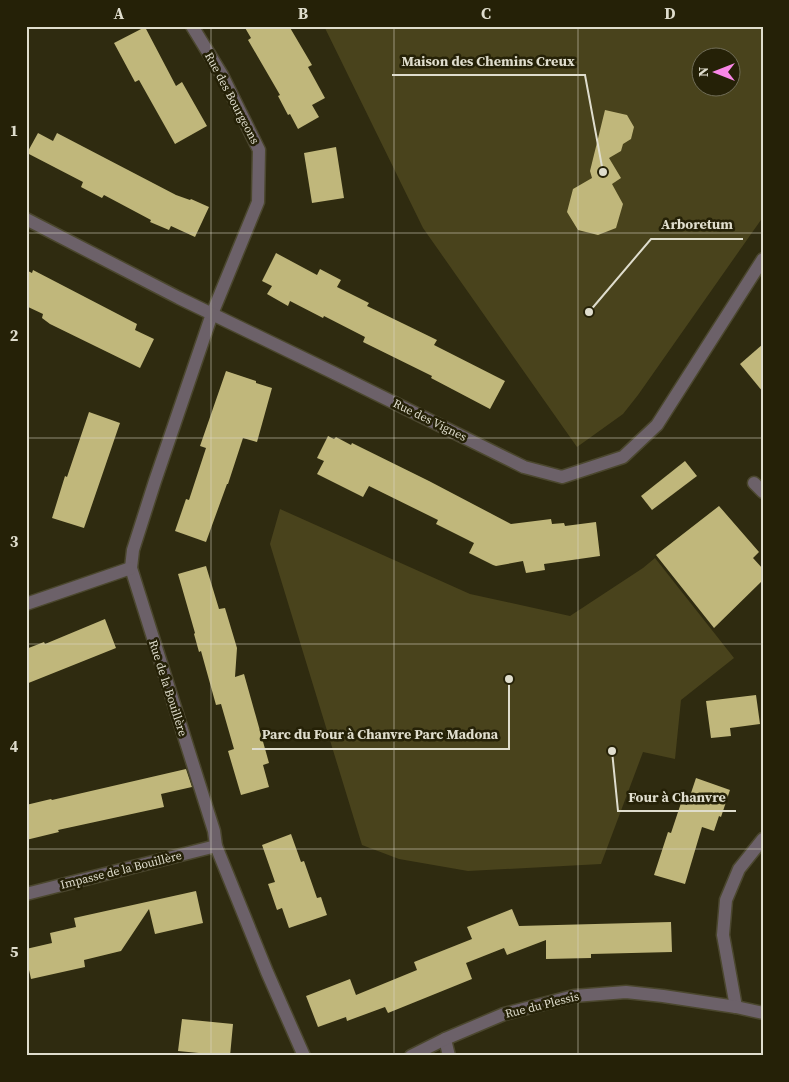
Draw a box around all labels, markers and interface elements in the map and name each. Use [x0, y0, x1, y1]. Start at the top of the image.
text: A [114, 2, 125, 24]
text: B [298, 2, 309, 24]
text: C [481, 2, 491, 24]
text: D [664, 2, 676, 24]
callout: Maison des Chemins Creux [392, 46, 585, 75]
north arrow [692, 48, 742, 98]
street label: Rue des Bourgeons [201, 49, 263, 147]
text: Maison des Chemins Creux [401, 51, 575, 71]
text: N [693, 67, 713, 77]
text: 1 [10, 119, 18, 141]
callout: Arboretum [651, 210, 743, 239]
text: Arboretum [661, 214, 733, 234]
text: 2 [10, 324, 19, 346]
street label: Rue des Vignes [390, 395, 470, 445]
text: 3 [10, 530, 19, 552]
street label: Rue de la Bouillère [145, 638, 191, 738]
callout: Parc du Four à Chanvre Parc Madona [252, 720, 509, 749]
text: Parc du Four à Chanvre Parc Madona [262, 724, 499, 744]
text: 4 [10, 735, 19, 757]
callout: Four à Chanvre [618, 782, 736, 811]
text: Four à Chanvre [628, 787, 726, 807]
street label: Impasse de la Bouillère [59, 847, 183, 893]
text: 5 [10, 940, 19, 962]
street label: Rue du Plessis [503, 988, 581, 1022]

